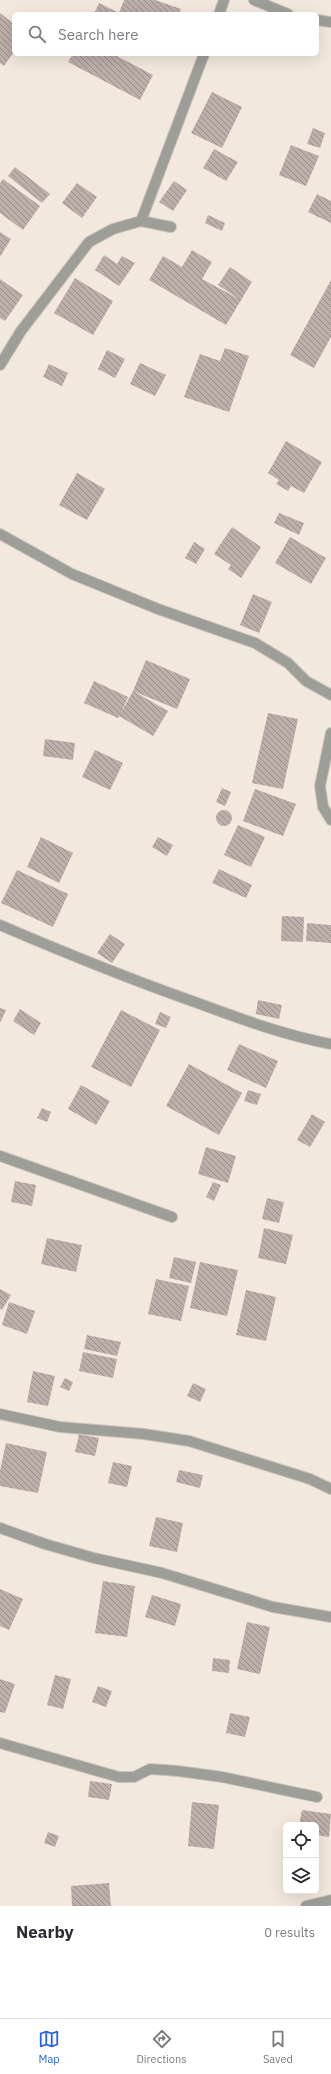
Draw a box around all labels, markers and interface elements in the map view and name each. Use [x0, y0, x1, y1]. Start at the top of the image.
search box [12, 12, 319, 56]
icon: search [26, 23, 48, 45]
text: Search here [58, 25, 138, 44]
map controls [283, 1822, 319, 1894]
button: locate [283, 1822, 319, 1858]
button: layers [283, 1858, 319, 1894]
text: Nearby [16, 1921, 74, 1943]
text: 0 results [264, 1924, 315, 1941]
tab: Map [38, 2028, 60, 2066]
tab: Directions [136, 2028, 187, 2066]
tab: Saved [263, 2028, 293, 2066]

